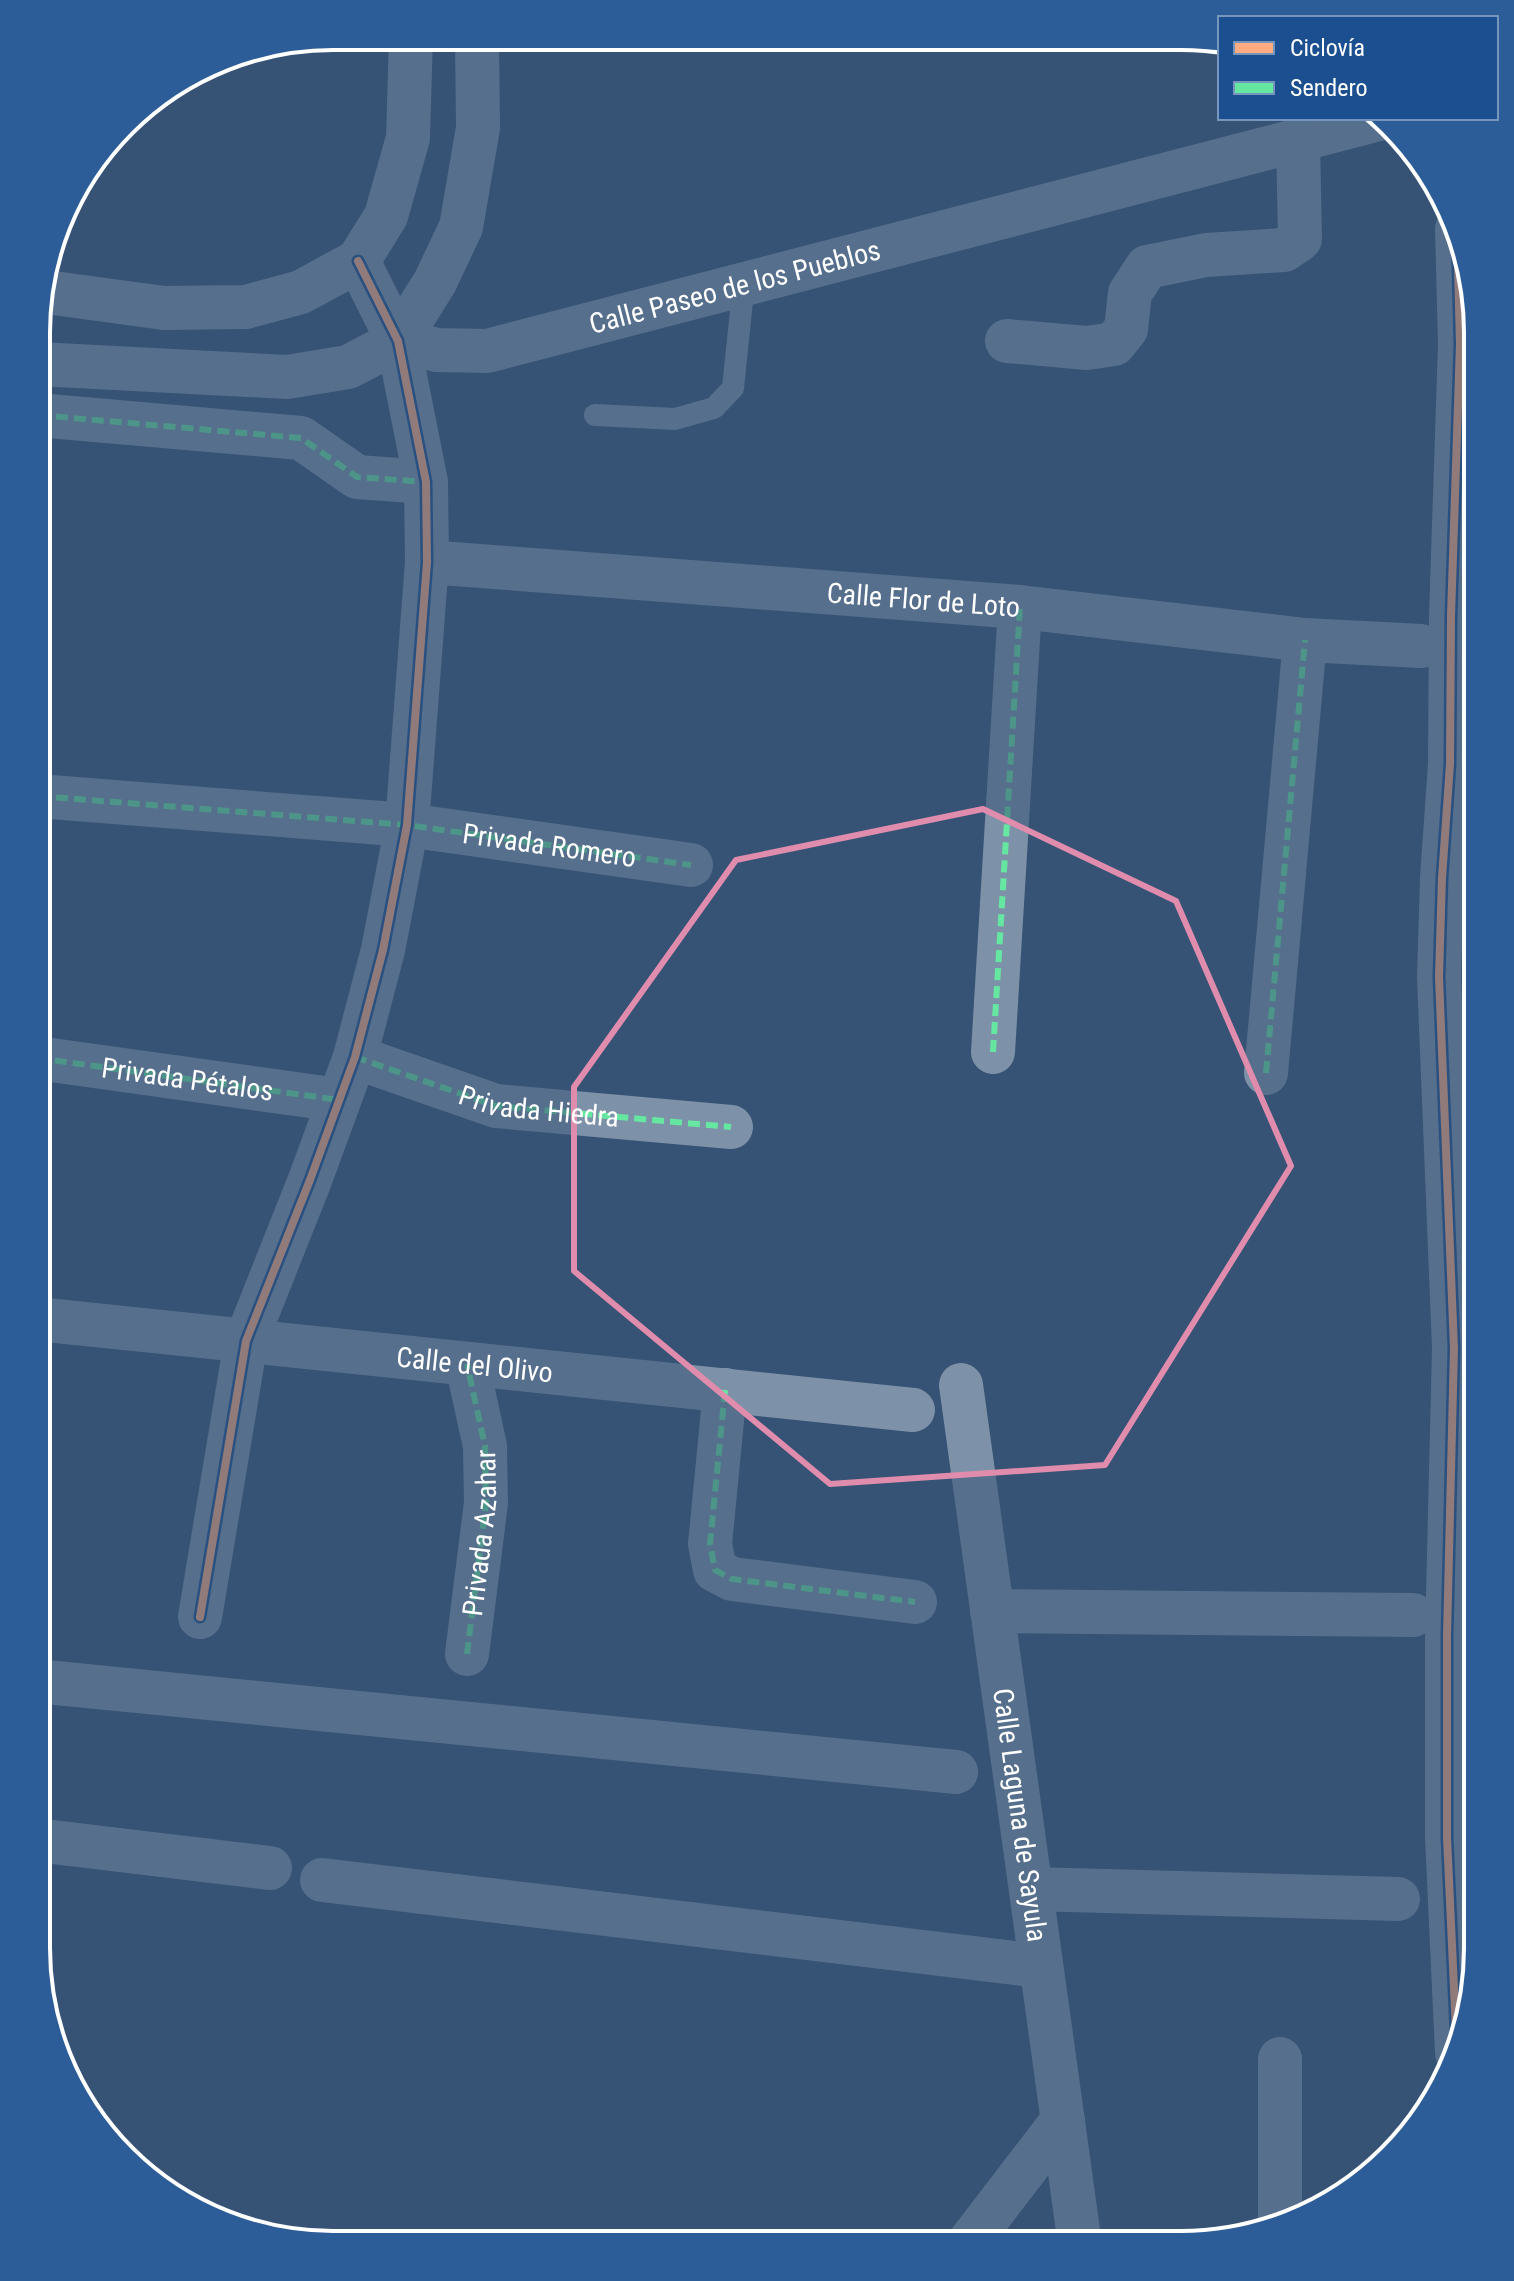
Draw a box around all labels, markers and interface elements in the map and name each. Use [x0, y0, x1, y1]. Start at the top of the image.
legend [1218, 16, 1498, 120]
text: Ciclovía [1290, 34, 1365, 62]
text: Sendero [1290, 74, 1368, 102]
street label: Calle Paseo de los Pueblos [586, 233, 884, 340]
street label: Calle Flor de Loto [826, 576, 1021, 623]
street label: Privada Romero [461, 817, 638, 874]
street label: Privada Pétalos [100, 1051, 275, 1107]
street label: Privada Hiedra [455, 1078, 621, 1133]
street label: Calle del Olivo [395, 1340, 555, 1389]
street label: Privada Azahar [455, 1449, 503, 1618]
street label: Calle Laguna de Sayula [987, 1686, 1054, 1944]

